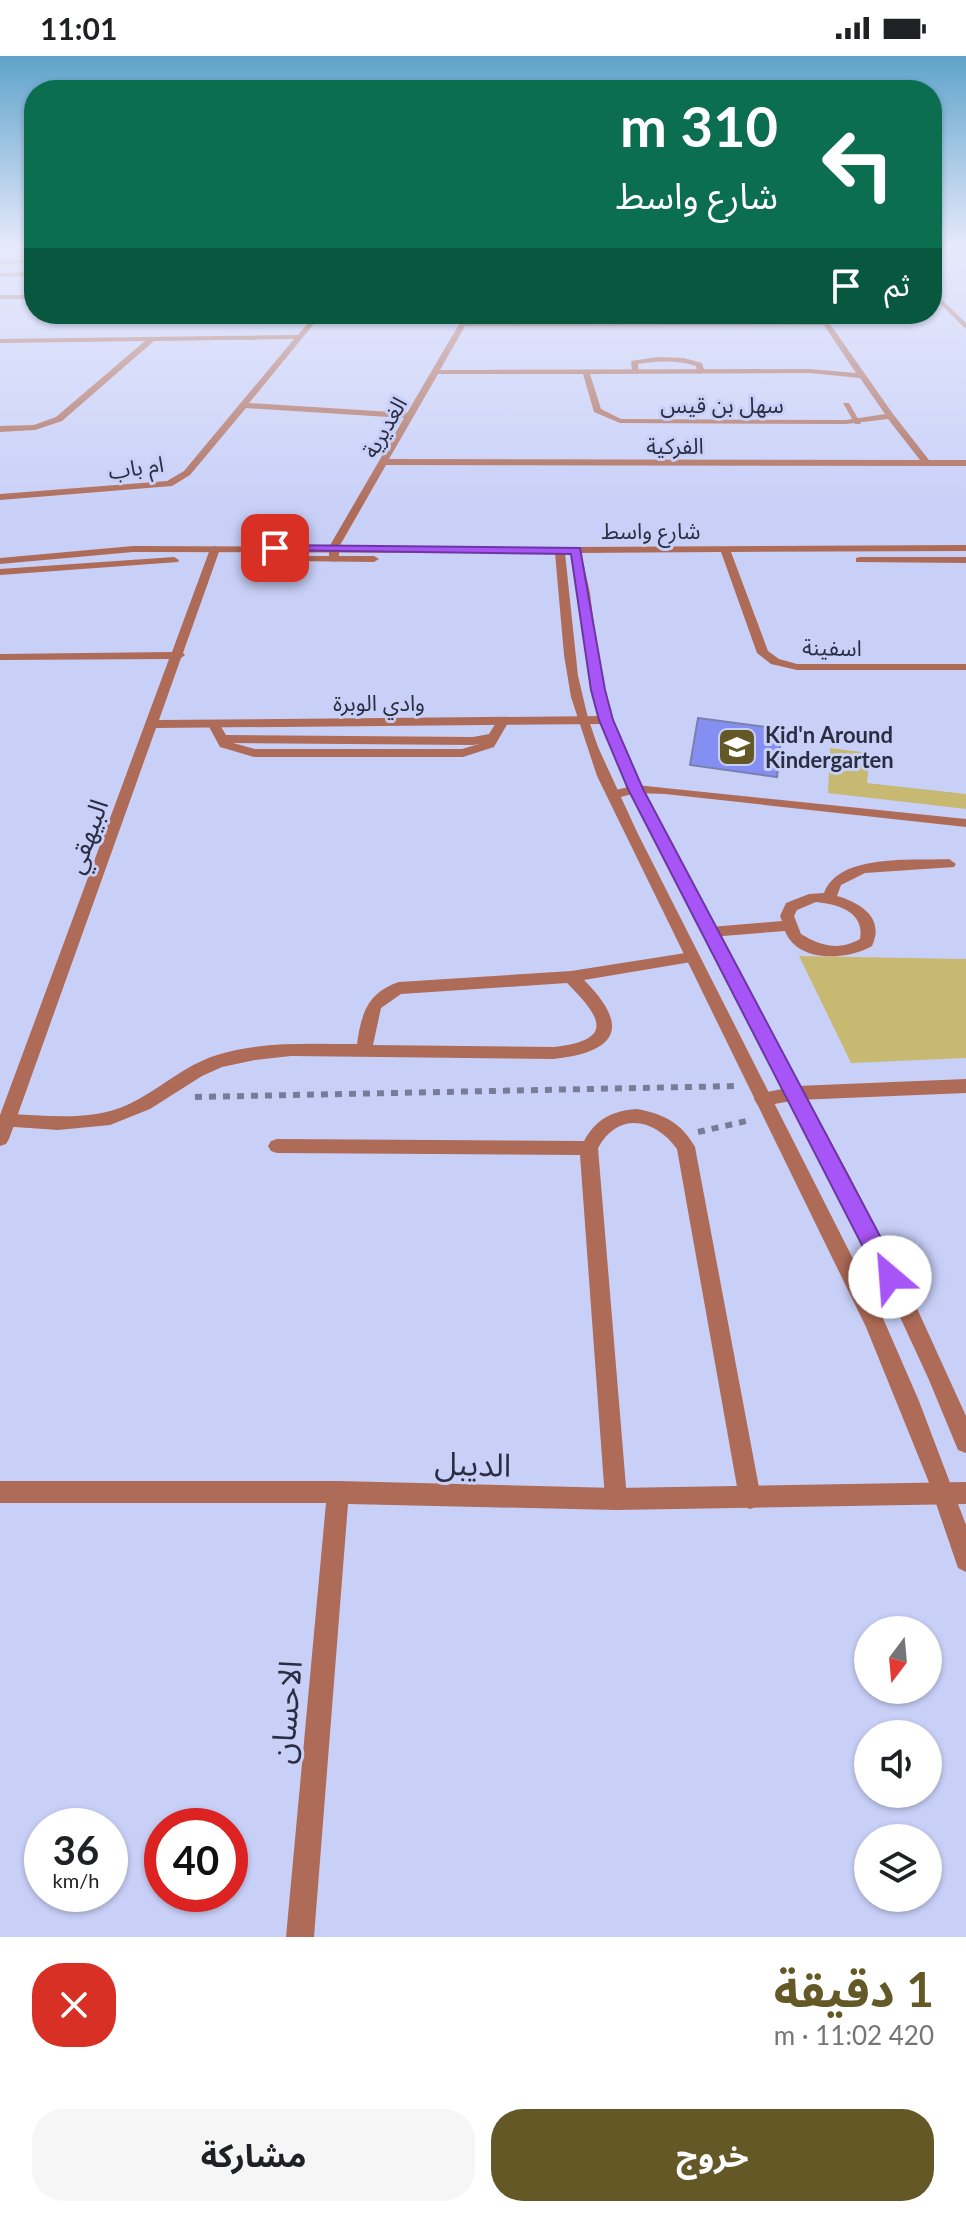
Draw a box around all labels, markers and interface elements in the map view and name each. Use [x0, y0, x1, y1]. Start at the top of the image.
text: 11:01 [40, 10, 117, 46]
text: 310 m [620, 92, 778, 159]
icon: left [806, 112, 910, 216]
text: شارع واسط [616, 173, 778, 217]
icon: arrive [824, 264, 868, 308]
text: ثم [884, 266, 910, 302]
street label: سهل بن قيس [660, 391, 784, 418]
street label: الغديرية [356, 392, 412, 462]
street label: الفركية [646, 432, 704, 459]
street label: ام باب [107, 450, 166, 488]
pin [241, 514, 309, 582]
street label: شارع واسط [601, 517, 701, 548]
icon: arrive [253, 526, 297, 570]
street label: اسفينة [802, 633, 862, 661]
street label: وادي الوبرة [333, 689, 425, 720]
place label: Kid'n Around Kindergarten [765, 721, 894, 773]
school or university icon: Kid'n Around Kindergarten [716, 726, 758, 768]
street label: البيهقي [58, 794, 119, 879]
position arrow [848, 1235, 932, 1319]
street label: الديبل [434, 1442, 512, 1484]
north arrow [854, 1616, 942, 1704]
map controls [854, 1616, 942, 1912]
street label: الاحسان [261, 1659, 309, 1765]
button: sound [854, 1720, 942, 1808]
speed limit sign: 40 [144, 1808, 248, 1912]
button: layers [854, 1824, 942, 1912]
text: 36 [53, 1826, 99, 1874]
text: km/h [53, 1868, 99, 1892]
text: 1 دقيقة [774, 1960, 934, 2017]
button: close [32, 1963, 116, 2047]
text: 420 m · 11:02 [774, 2019, 934, 2051]
button: مشاركة [32, 2109, 475, 2201]
button: خروج [491, 2109, 934, 2201]

